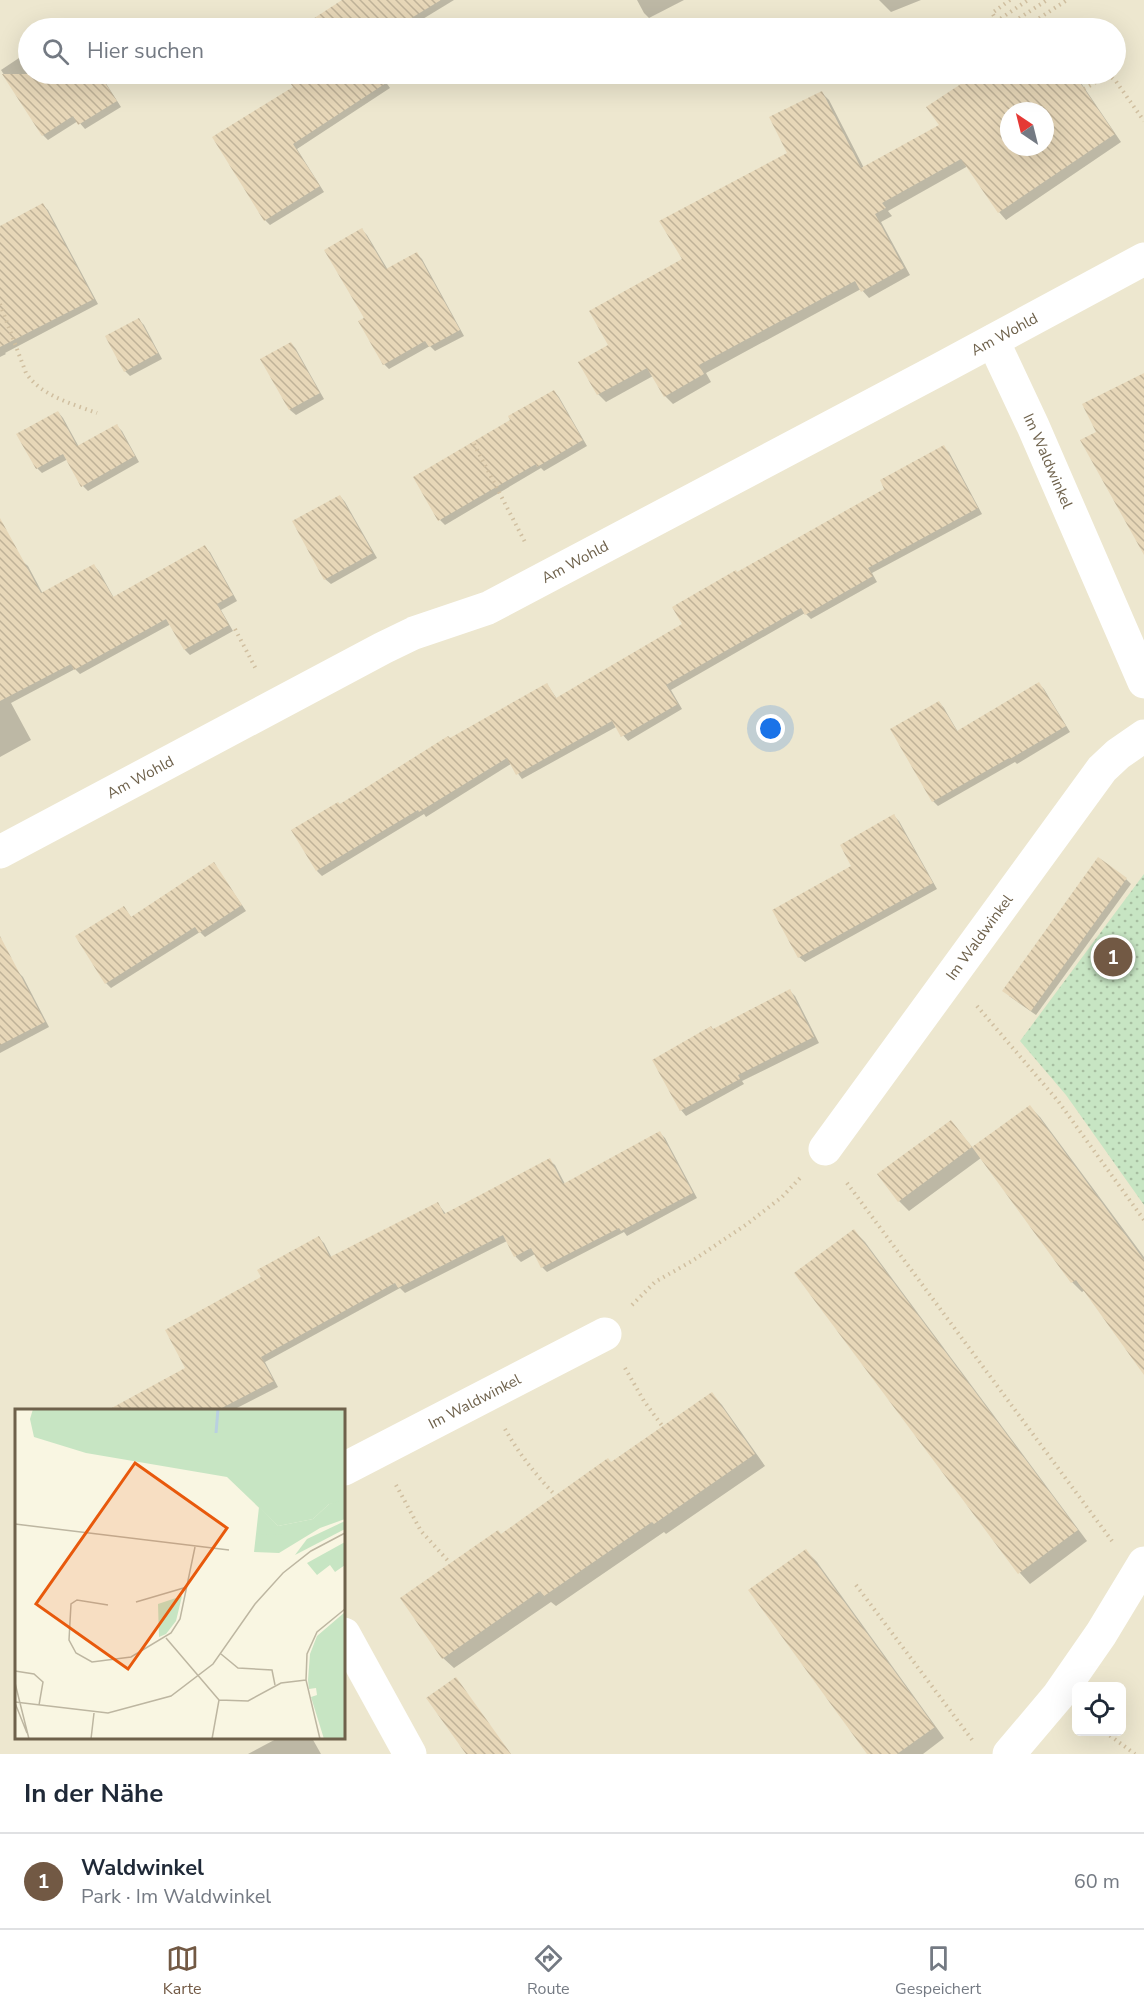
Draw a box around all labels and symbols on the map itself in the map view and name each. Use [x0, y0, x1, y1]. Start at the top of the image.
north arrow [1000, 102, 1054, 156]
street label: Am Wohld [967, 308, 1041, 360]
street label: Im Waldwinkel [1019, 410, 1078, 512]
street label: Am Wohld [538, 536, 612, 588]
your location [756, 714, 785, 743]
street label: Am Wohld [103, 751, 177, 803]
street label: Im Waldwinkel [941, 890, 1018, 984]
pin: 1 [1094, 934, 1132, 980]
street label: Im Waldwinkel [425, 1369, 525, 1434]
inset map [15, 1409, 345, 1739]

